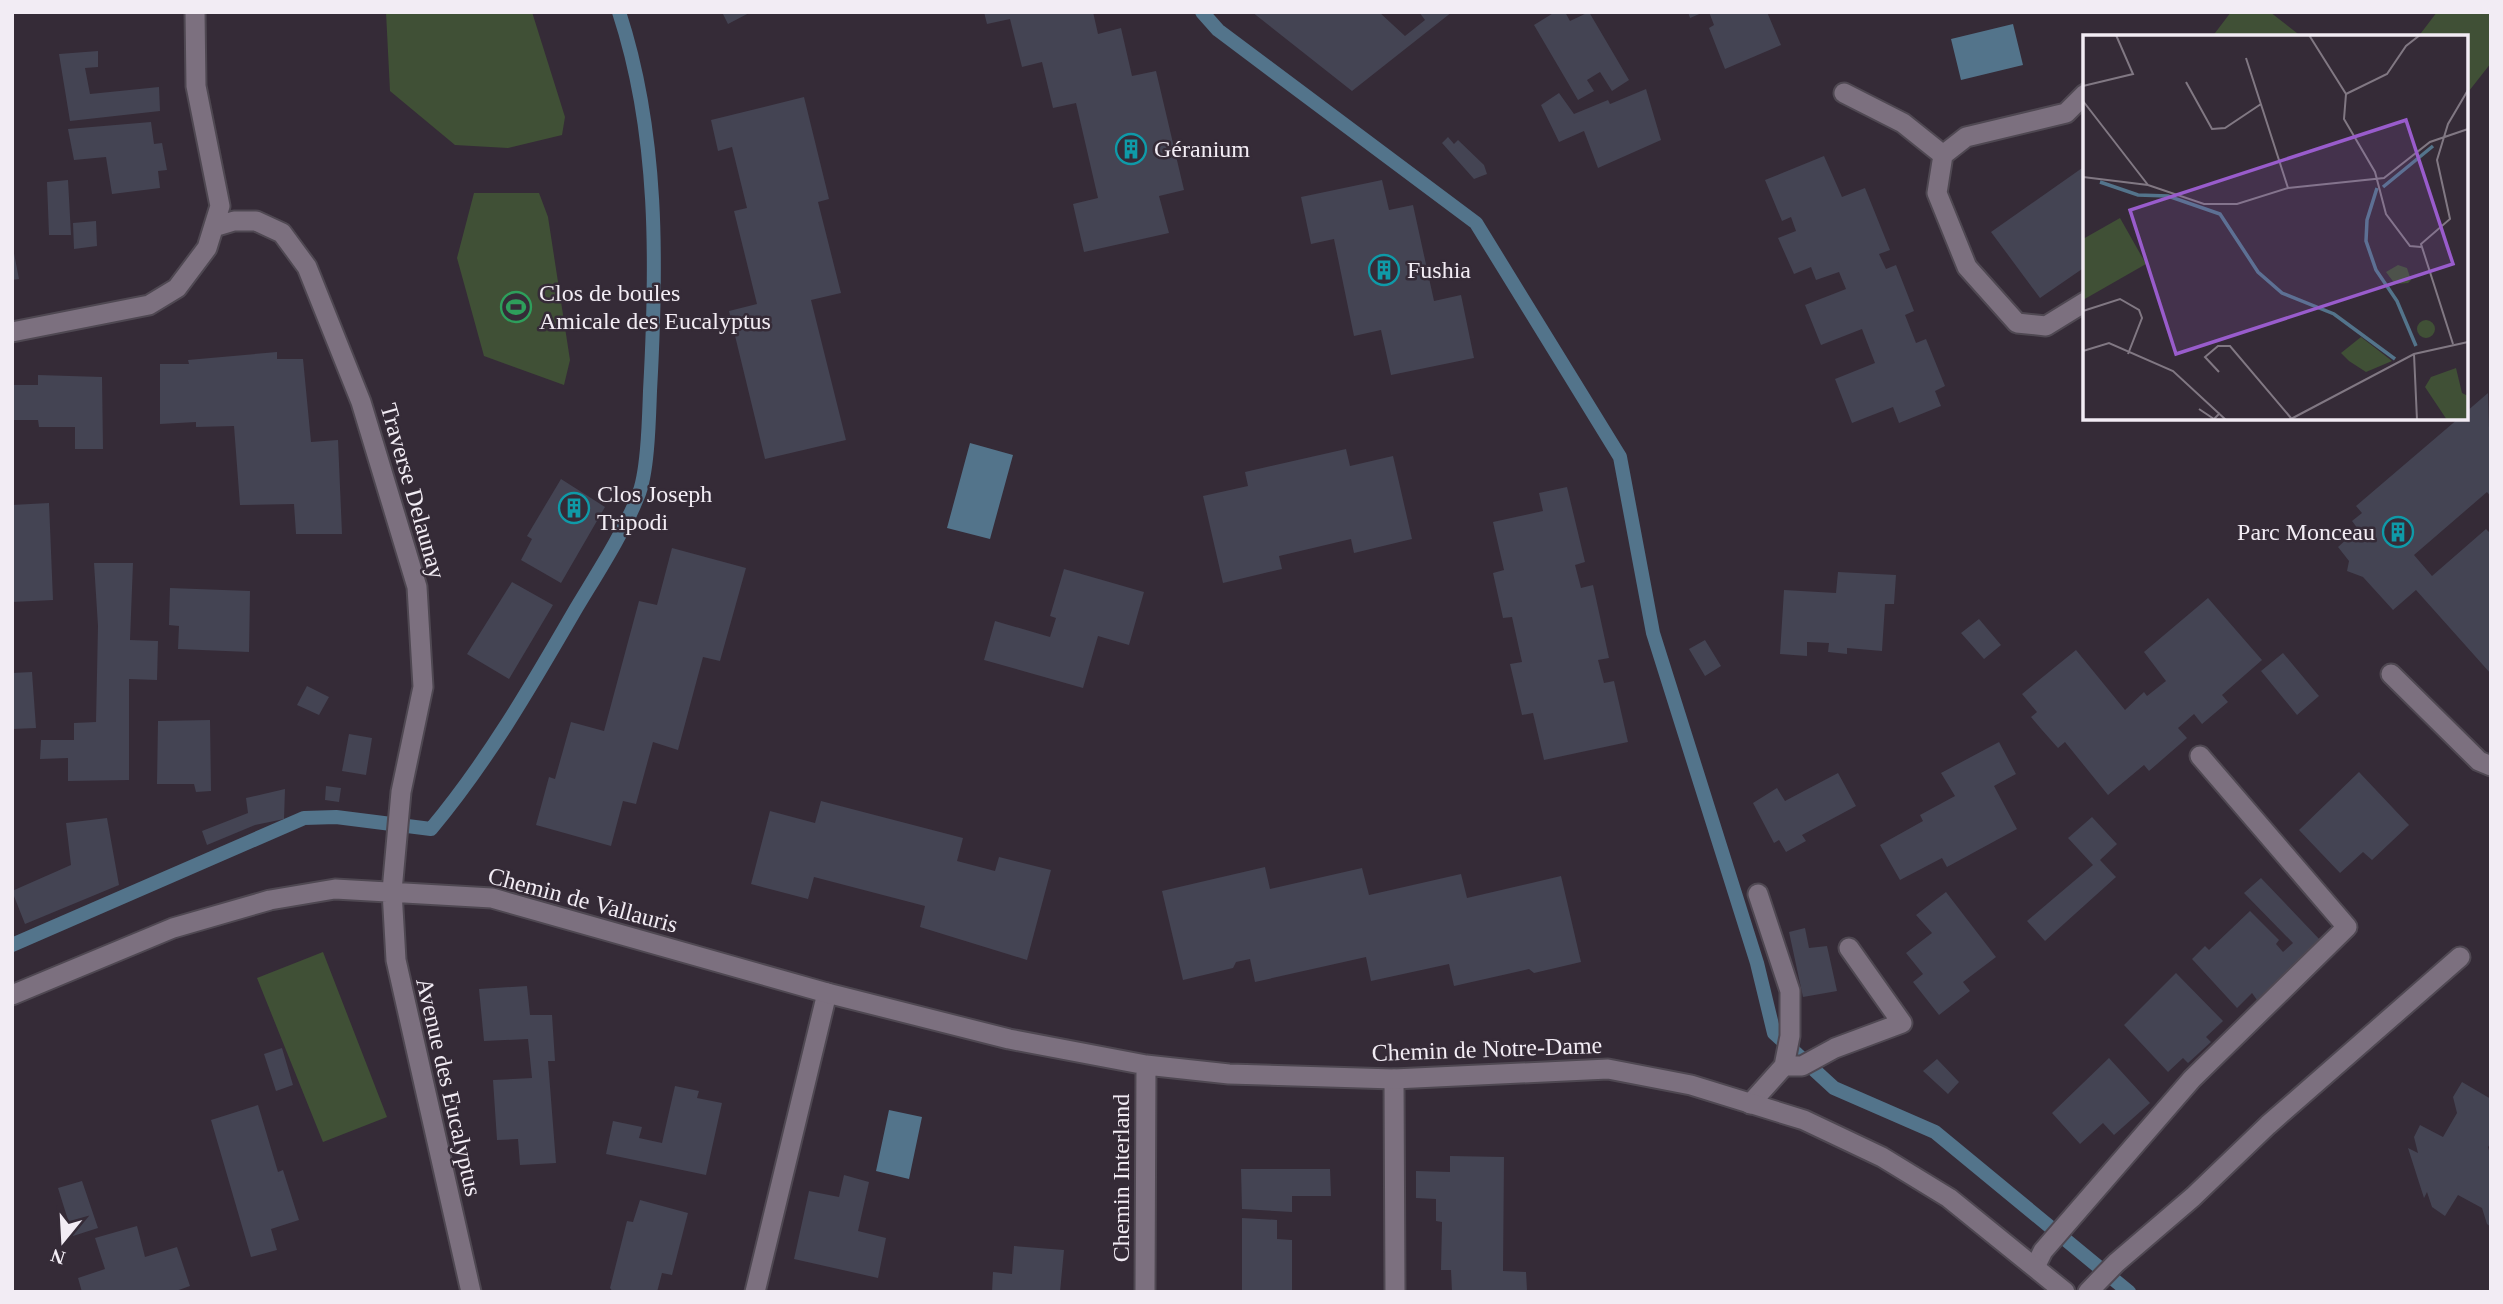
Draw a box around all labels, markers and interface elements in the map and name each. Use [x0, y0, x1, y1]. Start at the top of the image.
inset map [2083, 35, 2468, 420]
building icon: Géranium [1114, 132, 1148, 166]
place label: Géranium [1154, 136, 1250, 162]
building icon: Fushia [1367, 253, 1401, 287]
place label: Fushia [1407, 257, 1471, 283]
place label: Clos de boules Amicale des Eucalyptus [539, 280, 771, 334]
sports icon: Clos de boules Amicale des Eucalyptus [499, 290, 533, 324]
street label: Traverse Delaunay [376, 400, 450, 582]
place label: Clos Joseph Tripodi [597, 481, 712, 535]
building icon: Clos Joseph Tripodi [557, 491, 591, 525]
building icon: Parc Monceau [2381, 515, 2415, 549]
place label: Parc Monceau [2237, 519, 2375, 545]
street label: Chemin de Vallauris [485, 862, 681, 938]
street label: Avenue des Eucalyptus [411, 975, 487, 1199]
street label: Chemin de Notre-Dame [1371, 1032, 1603, 1066]
street label: Chemin Interland [1108, 1094, 1134, 1262]
north arrow [28, 1206, 98, 1276]
text: N [48, 1245, 68, 1269]

